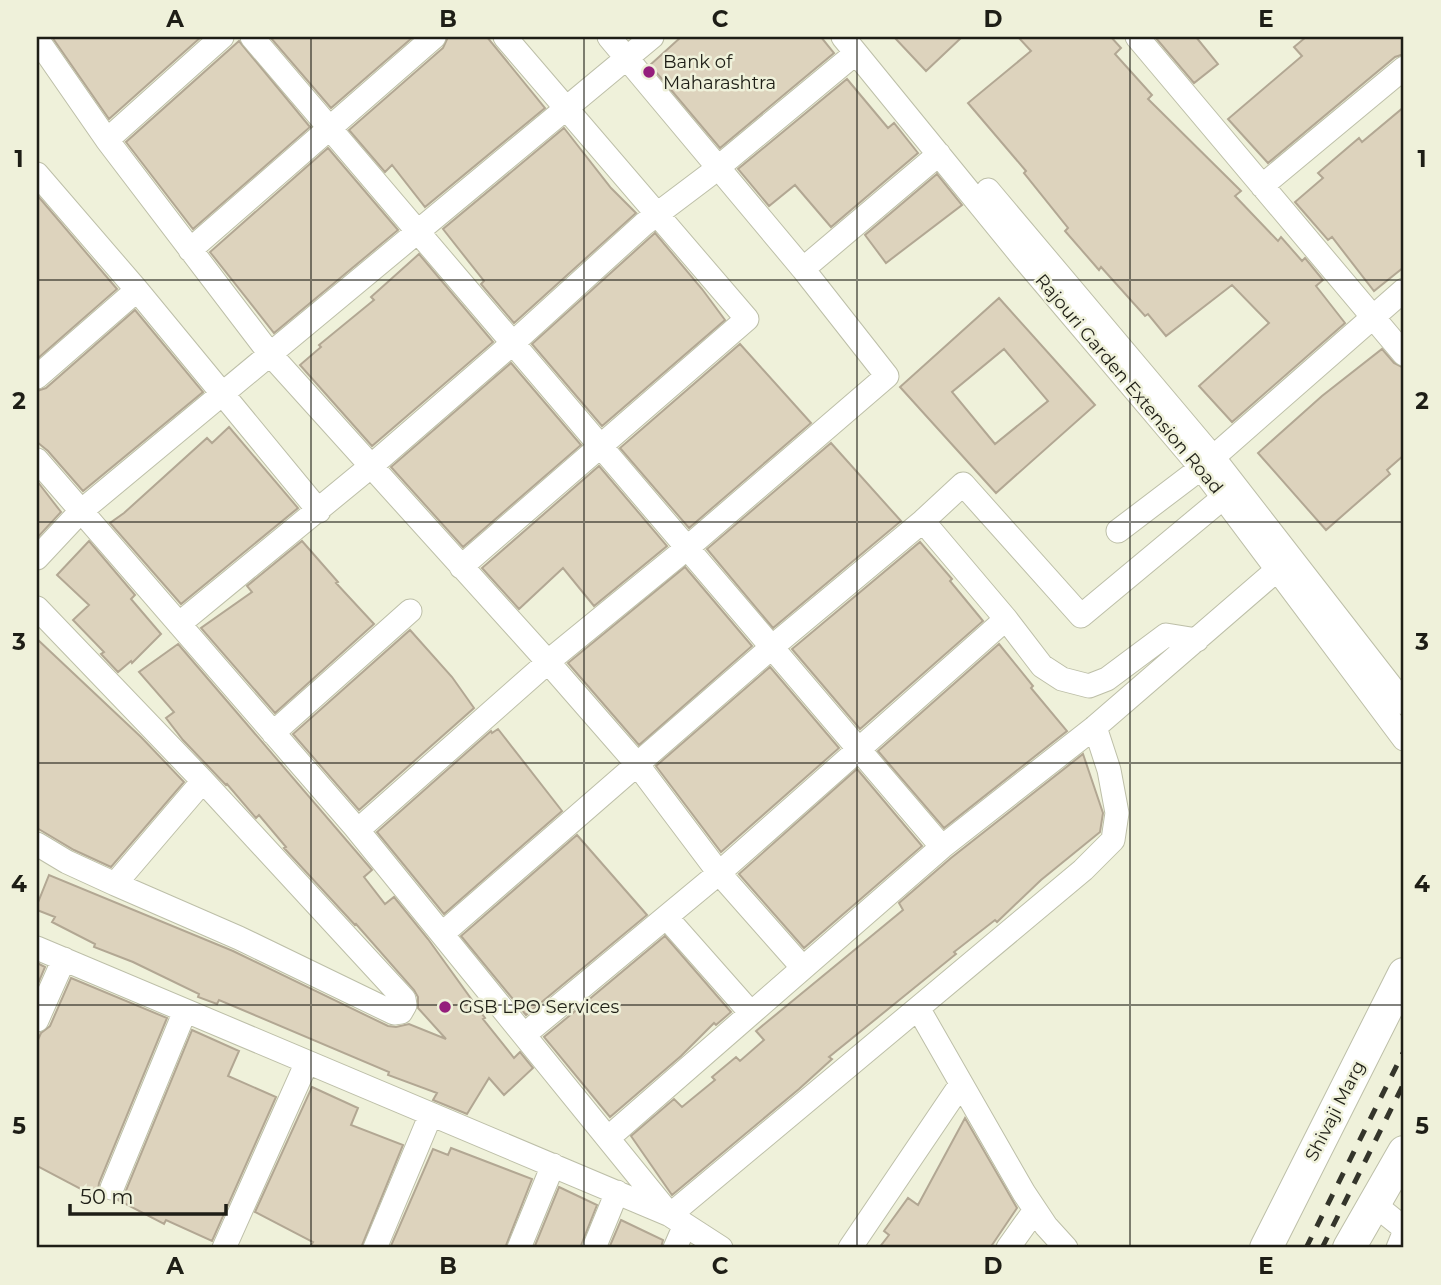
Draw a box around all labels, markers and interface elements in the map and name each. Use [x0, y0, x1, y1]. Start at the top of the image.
text: A [165, 5, 184, 33]
text: B [439, 5, 457, 33]
text: C [712, 5, 729, 33]
text: D [984, 5, 1003, 33]
text: E [1258, 5, 1274, 33]
place label: Bank of Maharashtra [663, 51, 776, 94]
marker: Bank of Maharashtra [641, 64, 657, 80]
text: 1 [14, 145, 24, 173]
text: 1 [1417, 145, 1427, 173]
street label: Rajouri Garden Extension Road [1031, 270, 1227, 498]
text: 2 [12, 387, 26, 415]
text: 2 [1415, 387, 1429, 415]
text: 3 [11, 628, 26, 656]
text: 3 [1414, 628, 1429, 656]
text: 4 [11, 870, 27, 898]
text: 4 [1414, 870, 1430, 898]
place label: GSB LPO Services [459, 996, 619, 1018]
marker: GSB LPO Services [437, 999, 453, 1015]
street label: Shivaji Marg [1300, 1057, 1370, 1165]
text: 5 [12, 1112, 26, 1140]
text: 5 [1415, 1112, 1429, 1140]
scale bar [70, 1173, 226, 1217]
text: 50 m [80, 1184, 134, 1209]
text: A [165, 1252, 184, 1280]
text: B [439, 1252, 457, 1280]
text: C [712, 1252, 729, 1280]
text: D [984, 1252, 1003, 1280]
text: E [1258, 1252, 1274, 1280]

